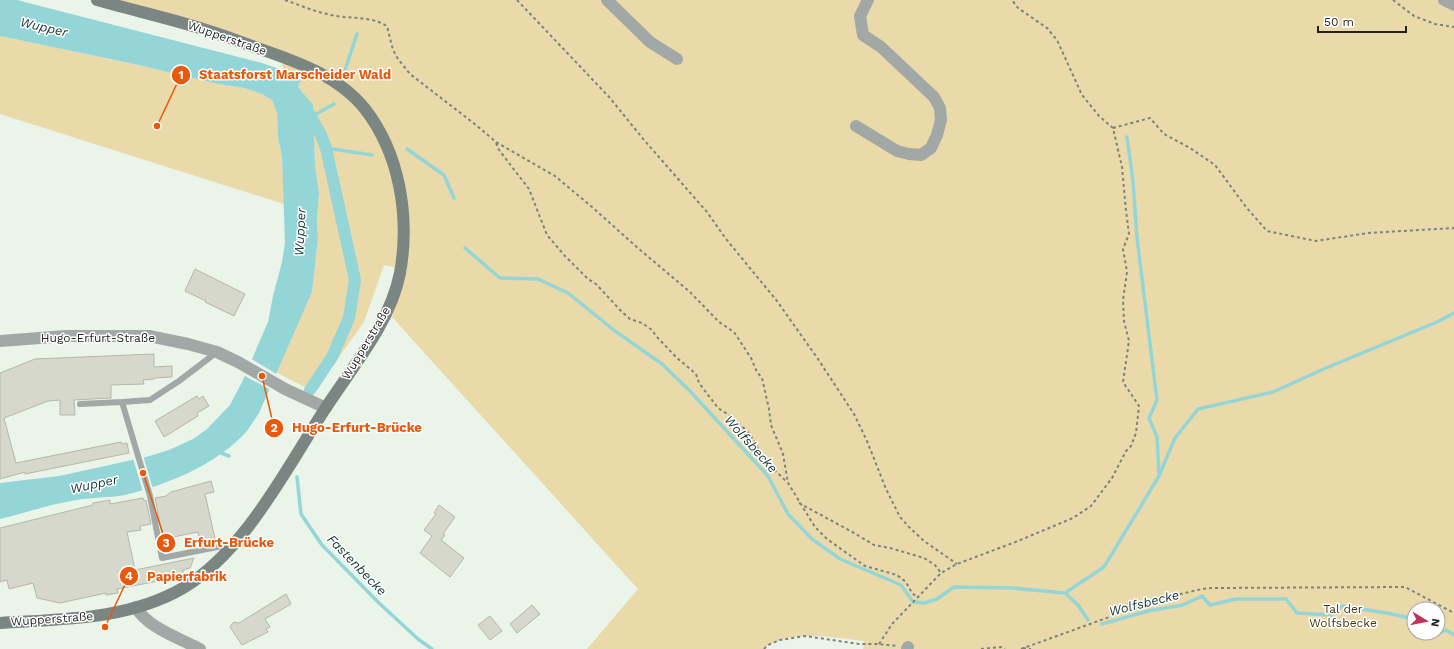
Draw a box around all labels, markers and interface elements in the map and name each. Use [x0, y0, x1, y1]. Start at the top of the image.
scale bar [1318, 8, 1406, 34]
water label: Wupper [19, 14, 70, 40]
text: 50 m [1324, 15, 1354, 29]
street label: Wupperstraße [186, 18, 268, 58]
callout: Staatsforst Marscheider Wald [171, 62, 399, 87]
text: Staatsforst Marscheider Wald [199, 67, 391, 82]
text: 1 [178, 68, 184, 82]
water label: Wupper [291, 207, 309, 256]
street label: Wupperstraße [339, 304, 393, 382]
street label: Hugo-Erfurt-Straße [41, 331, 155, 345]
water label: Wolfsbecke [721, 412, 781, 476]
callout: Hugo-Erfurt-Brücke [264, 415, 430, 440]
text: Hugo-Erfurt-Brücke [292, 420, 422, 435]
text: 2 [270, 421, 278, 435]
water label: Wupper [69, 471, 120, 496]
callout: Erfurt-Brücke [156, 530, 282, 555]
water label: Fastenbecke [324, 532, 390, 598]
text: Erfurt-Brücke [184, 535, 275, 550]
text: 3 [162, 536, 170, 550]
callout: Papierfabrik [119, 564, 235, 589]
text: 4 [125, 569, 133, 583]
text: Papierfabrik [147, 569, 228, 584]
water label: Wolfsbecke [1107, 587, 1181, 619]
north arrow [1406, 601, 1446, 641]
park label: Tal der Wolfsbecke [1309, 602, 1377, 630]
street label: Wupperstraße [10, 609, 94, 629]
text: N [1428, 618, 1442, 628]

